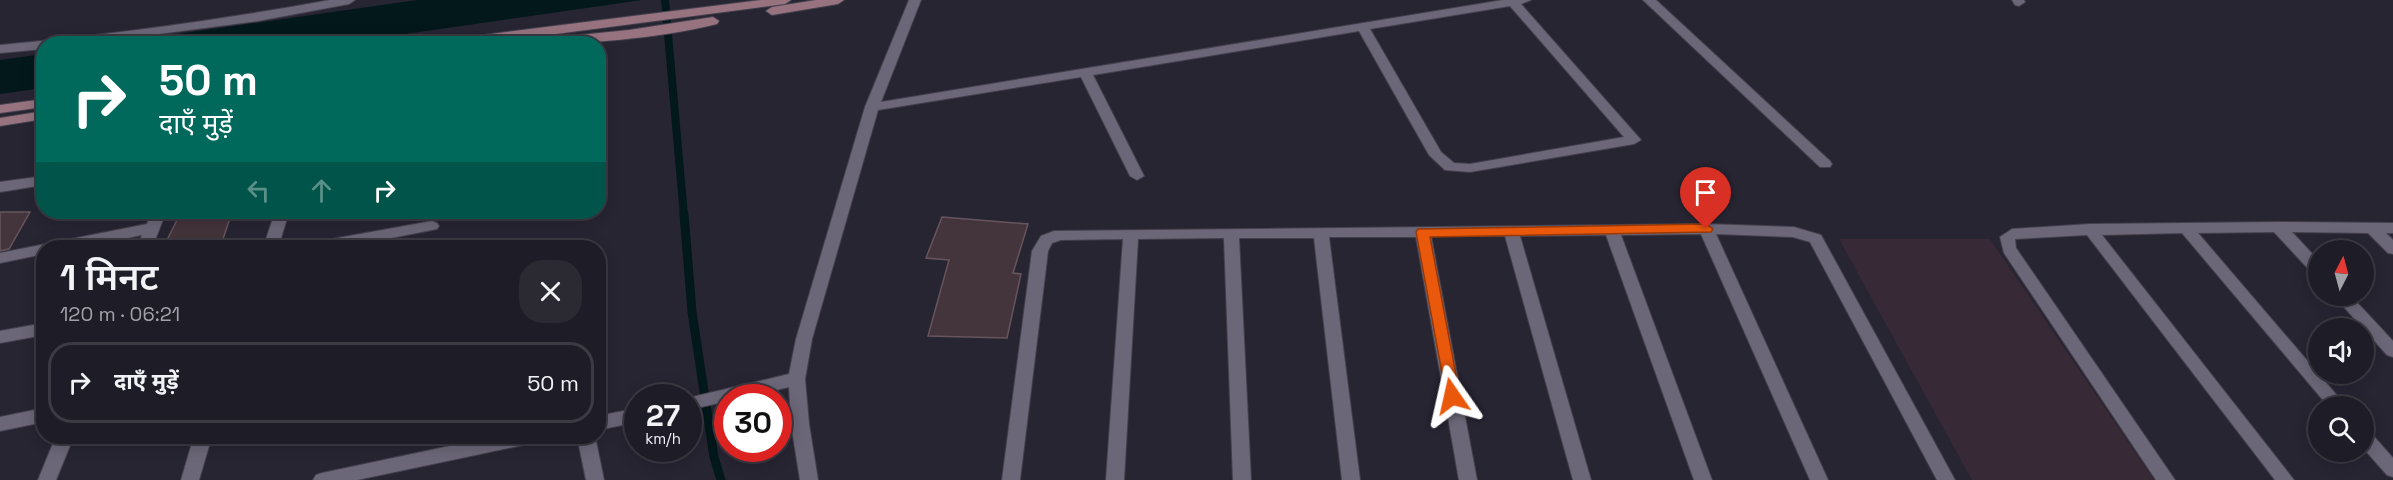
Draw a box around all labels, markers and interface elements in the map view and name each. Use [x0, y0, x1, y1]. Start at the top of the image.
text: 50 m [159, 54, 258, 107]
icon: right [60, 60, 138, 138]
text: दाएँ मुड़ें [159, 106, 233, 141]
pin [1680, 167, 1731, 229]
icon: left [242, 174, 275, 207]
icon: ahead [305, 174, 338, 207]
icon: right [368, 174, 401, 207]
icon: arrive [1689, 176, 1722, 209]
north arrow [2308, 240, 2374, 306]
map controls [2308, 240, 2374, 462]
text: 1 मिनट [60, 255, 159, 301]
button: close [519, 260, 582, 323]
text: 120 m · 06:21 [60, 301, 180, 327]
button: sound [2308, 318, 2374, 384]
position arrow [1420, 364, 1484, 428]
icon: right [63, 366, 96, 399]
text: दाएँ मुड़ें [114, 367, 179, 395]
text: 50 m [527, 369, 579, 397]
speed limit sign: 30 [714, 384, 792, 462]
text: 27 [646, 396, 680, 435]
button: search [2308, 396, 2374, 462]
text: km/h [645, 429, 681, 448]

